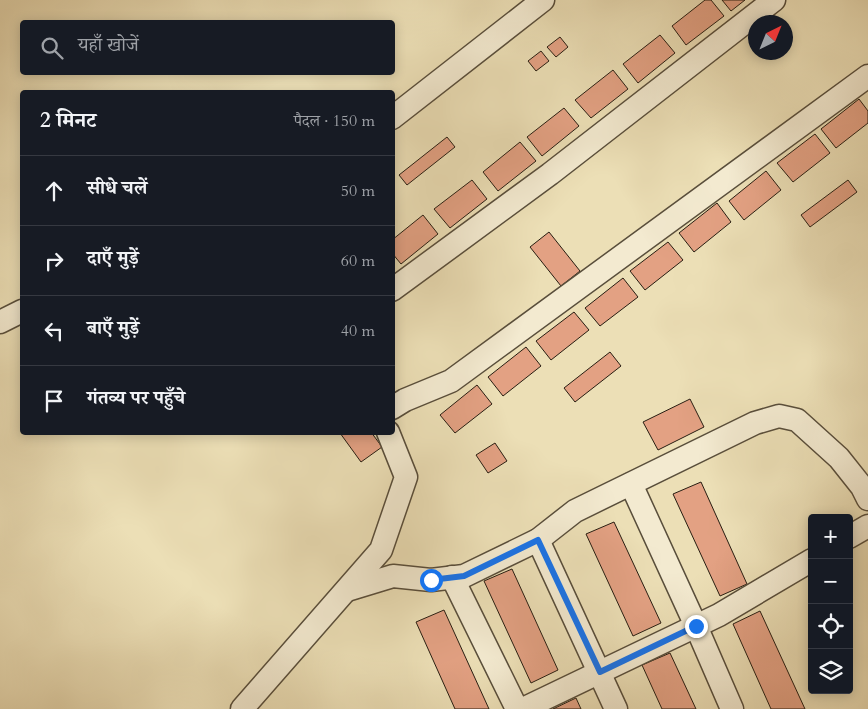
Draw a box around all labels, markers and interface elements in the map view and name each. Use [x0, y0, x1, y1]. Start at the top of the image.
north arrow [748, 15, 793, 60]
search box [20, 20, 395, 75]
text: यहाँ खोजें [78, 32, 139, 58]
icon: search [38, 34, 66, 62]
text: 2 मिनट [40, 106, 96, 135]
text: पैदल · 150 m [294, 110, 375, 132]
text: सीधे चलें [87, 175, 147, 201]
icon: ahead [40, 177, 68, 205]
text: 50 m [341, 180, 375, 202]
text: दाएँ मुड़ें [87, 245, 139, 271]
icon: right [40, 247, 68, 275]
text: 60 m [341, 250, 375, 272]
text: बाएँ मुड़ें [87, 315, 139, 341]
icon: left [40, 317, 68, 345]
text: 40 m [341, 320, 375, 342]
text: गंतव्य पर पहुँचे [87, 385, 185, 411]
icon: arrive [40, 387, 68, 415]
map controls [808, 514, 853, 694]
button: + [808, 514, 853, 559]
button: − [808, 559, 853, 604]
route start [420, 569, 443, 592]
button: locate [808, 604, 853, 649]
route end [685, 615, 708, 638]
button: layers [808, 649, 853, 694]

